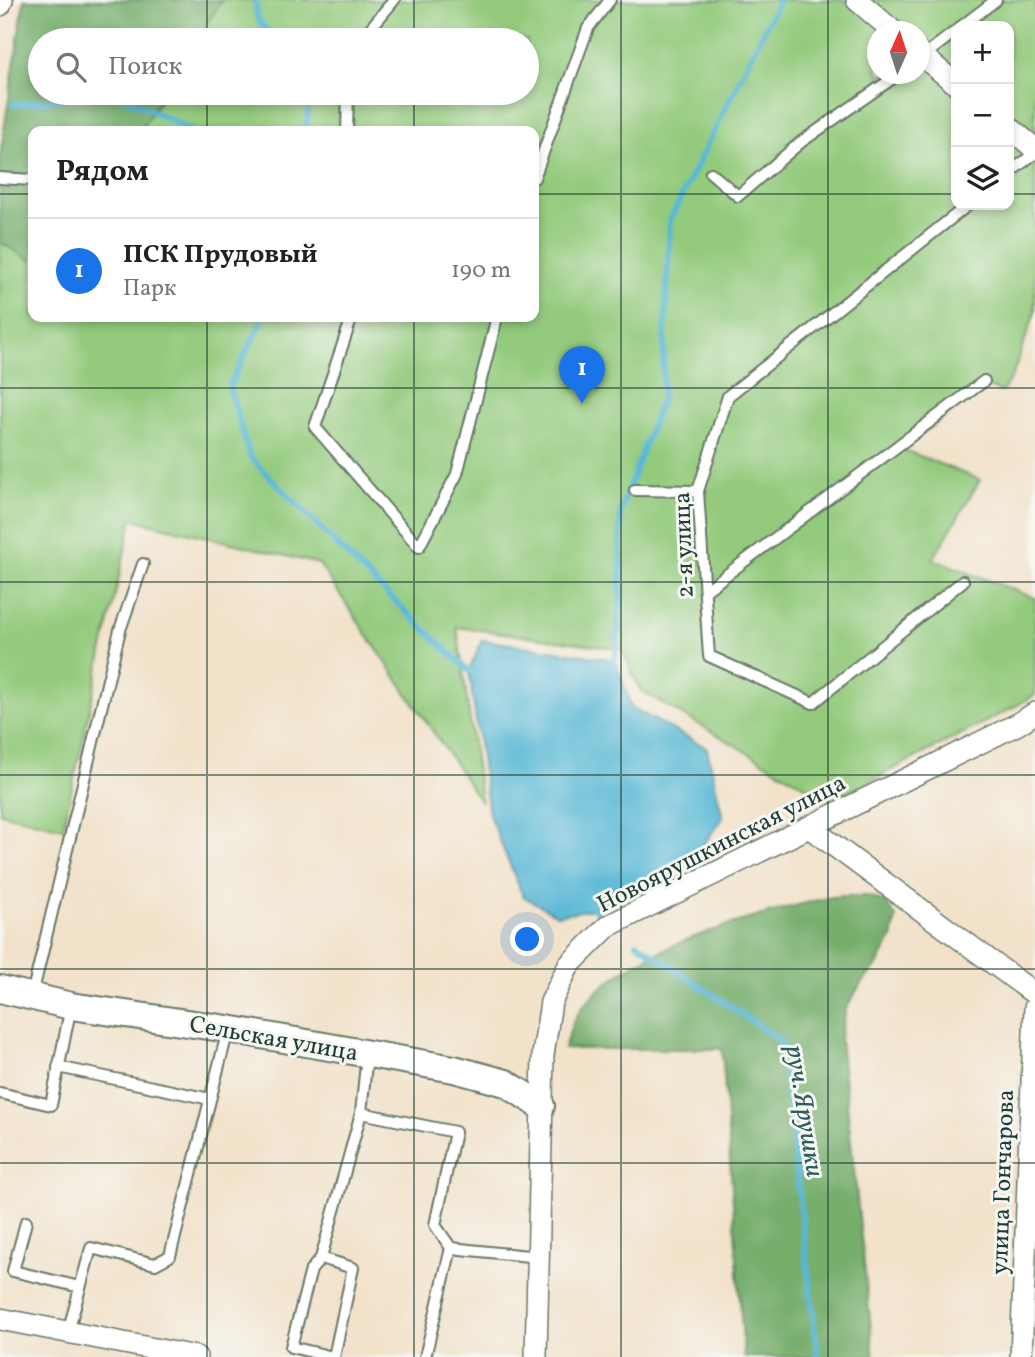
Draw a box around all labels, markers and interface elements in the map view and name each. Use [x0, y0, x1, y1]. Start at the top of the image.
north arrow [867, 21, 930, 84]
map controls [951, 21, 1014, 210]
button: + [951, 21, 1014, 84]
search box [28, 28, 539, 105]
icon: search [52, 48, 90, 86]
text: Поиск [108, 49, 182, 85]
button: − [951, 84, 1014, 147]
button: layers [951, 147, 1014, 210]
text: Рядом [56, 151, 149, 193]
text: ПСК Прудовый [123, 237, 317, 273]
text: 1 [74, 255, 84, 287]
text: 190 m [451, 255, 511, 287]
text: Парк [123, 273, 176, 305]
pin: 1 [559, 346, 605, 404]
street label: 2-я улица [666, 491, 704, 599]
street label: Новоярушкинская улица [591, 767, 852, 922]
your location [510, 922, 544, 956]
street label: Сельская улица [187, 1008, 361, 1072]
water label: руч. Ярушки [776, 1043, 832, 1180]
street label: улица Гончарова [984, 1089, 1024, 1275]

